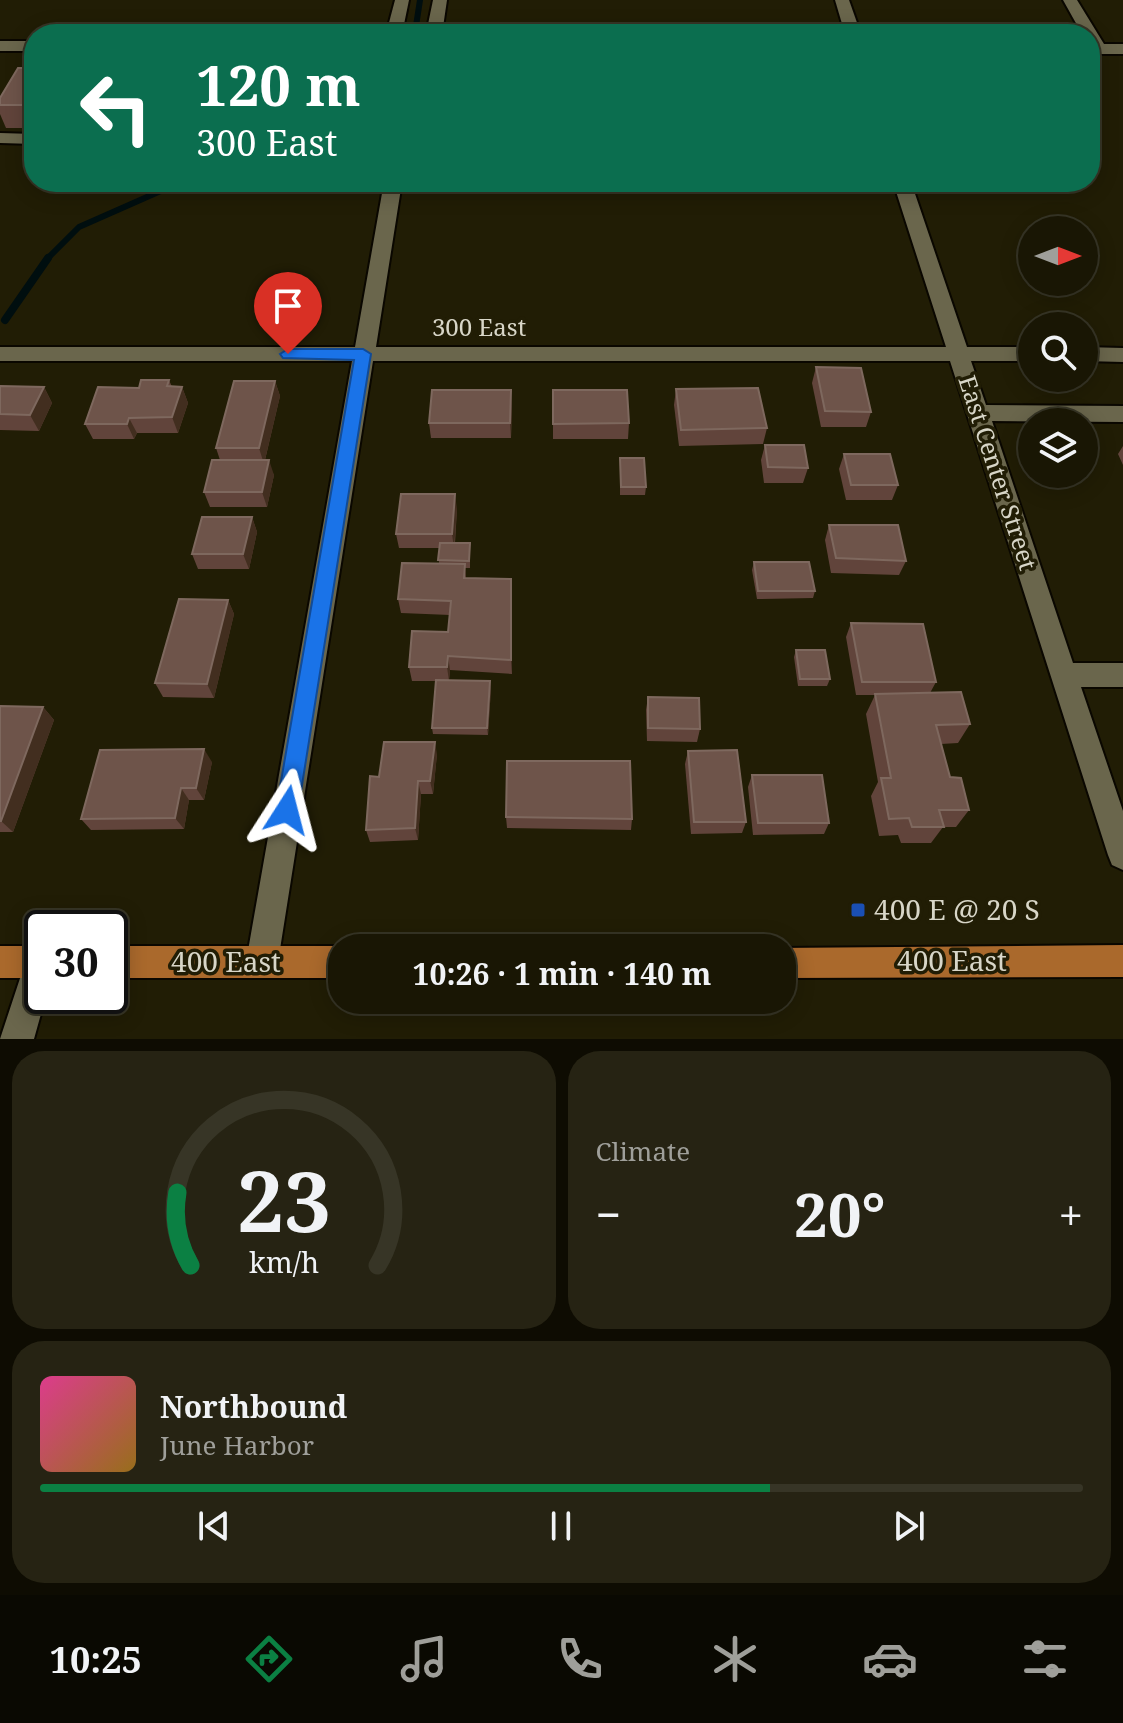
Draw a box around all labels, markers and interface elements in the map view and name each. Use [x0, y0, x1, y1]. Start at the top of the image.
text: 120 m [196, 46, 361, 122]
icon: left [64, 56, 168, 160]
text: 300 East [196, 118, 337, 167]
north arrow [1018, 216, 1098, 296]
map controls [1018, 216, 1098, 488]
pin [254, 272, 322, 354]
icon: arrive [266, 284, 310, 328]
street label: 300 East [432, 310, 526, 343]
button: search [1018, 312, 1098, 392]
street label: East Center Street [951, 371, 1045, 574]
button: layers [1018, 408, 1098, 488]
position arrow [245, 768, 329, 852]
place label: 400 E @ 20 S [874, 890, 1040, 928]
marker: 400 E @ 20 S [849, 901, 867, 919]
speed limit sign: 30 [24, 910, 128, 1014]
street label: 400 East [897, 941, 1007, 979]
street label: 400 East [171, 942, 281, 980]
text: 10:26 · 1 min · 140 m [413, 953, 711, 994]
text: Climate [596, 1133, 690, 1169]
text: 23 [237, 1143, 331, 1256]
text: 20° [794, 1173, 886, 1255]
text: − [596, 1184, 621, 1244]
text: + [1058, 1184, 1083, 1244]
text: km/h [249, 1242, 319, 1281]
text: Northbound [160, 1386, 347, 1427]
text: June Harbor [160, 1427, 314, 1463]
icon: previous [192, 1504, 236, 1548]
icon: pause [539, 1504, 583, 1548]
icon: next [887, 1504, 931, 1548]
icon: directions [241, 1631, 297, 1687]
icon: music [396, 1631, 452, 1687]
icon: phone [552, 1631, 608, 1687]
icon: climate [707, 1631, 763, 1687]
icon: car [862, 1631, 918, 1687]
icon: filters [1017, 1631, 1073, 1687]
text: 10:25 [50, 1635, 142, 1684]

